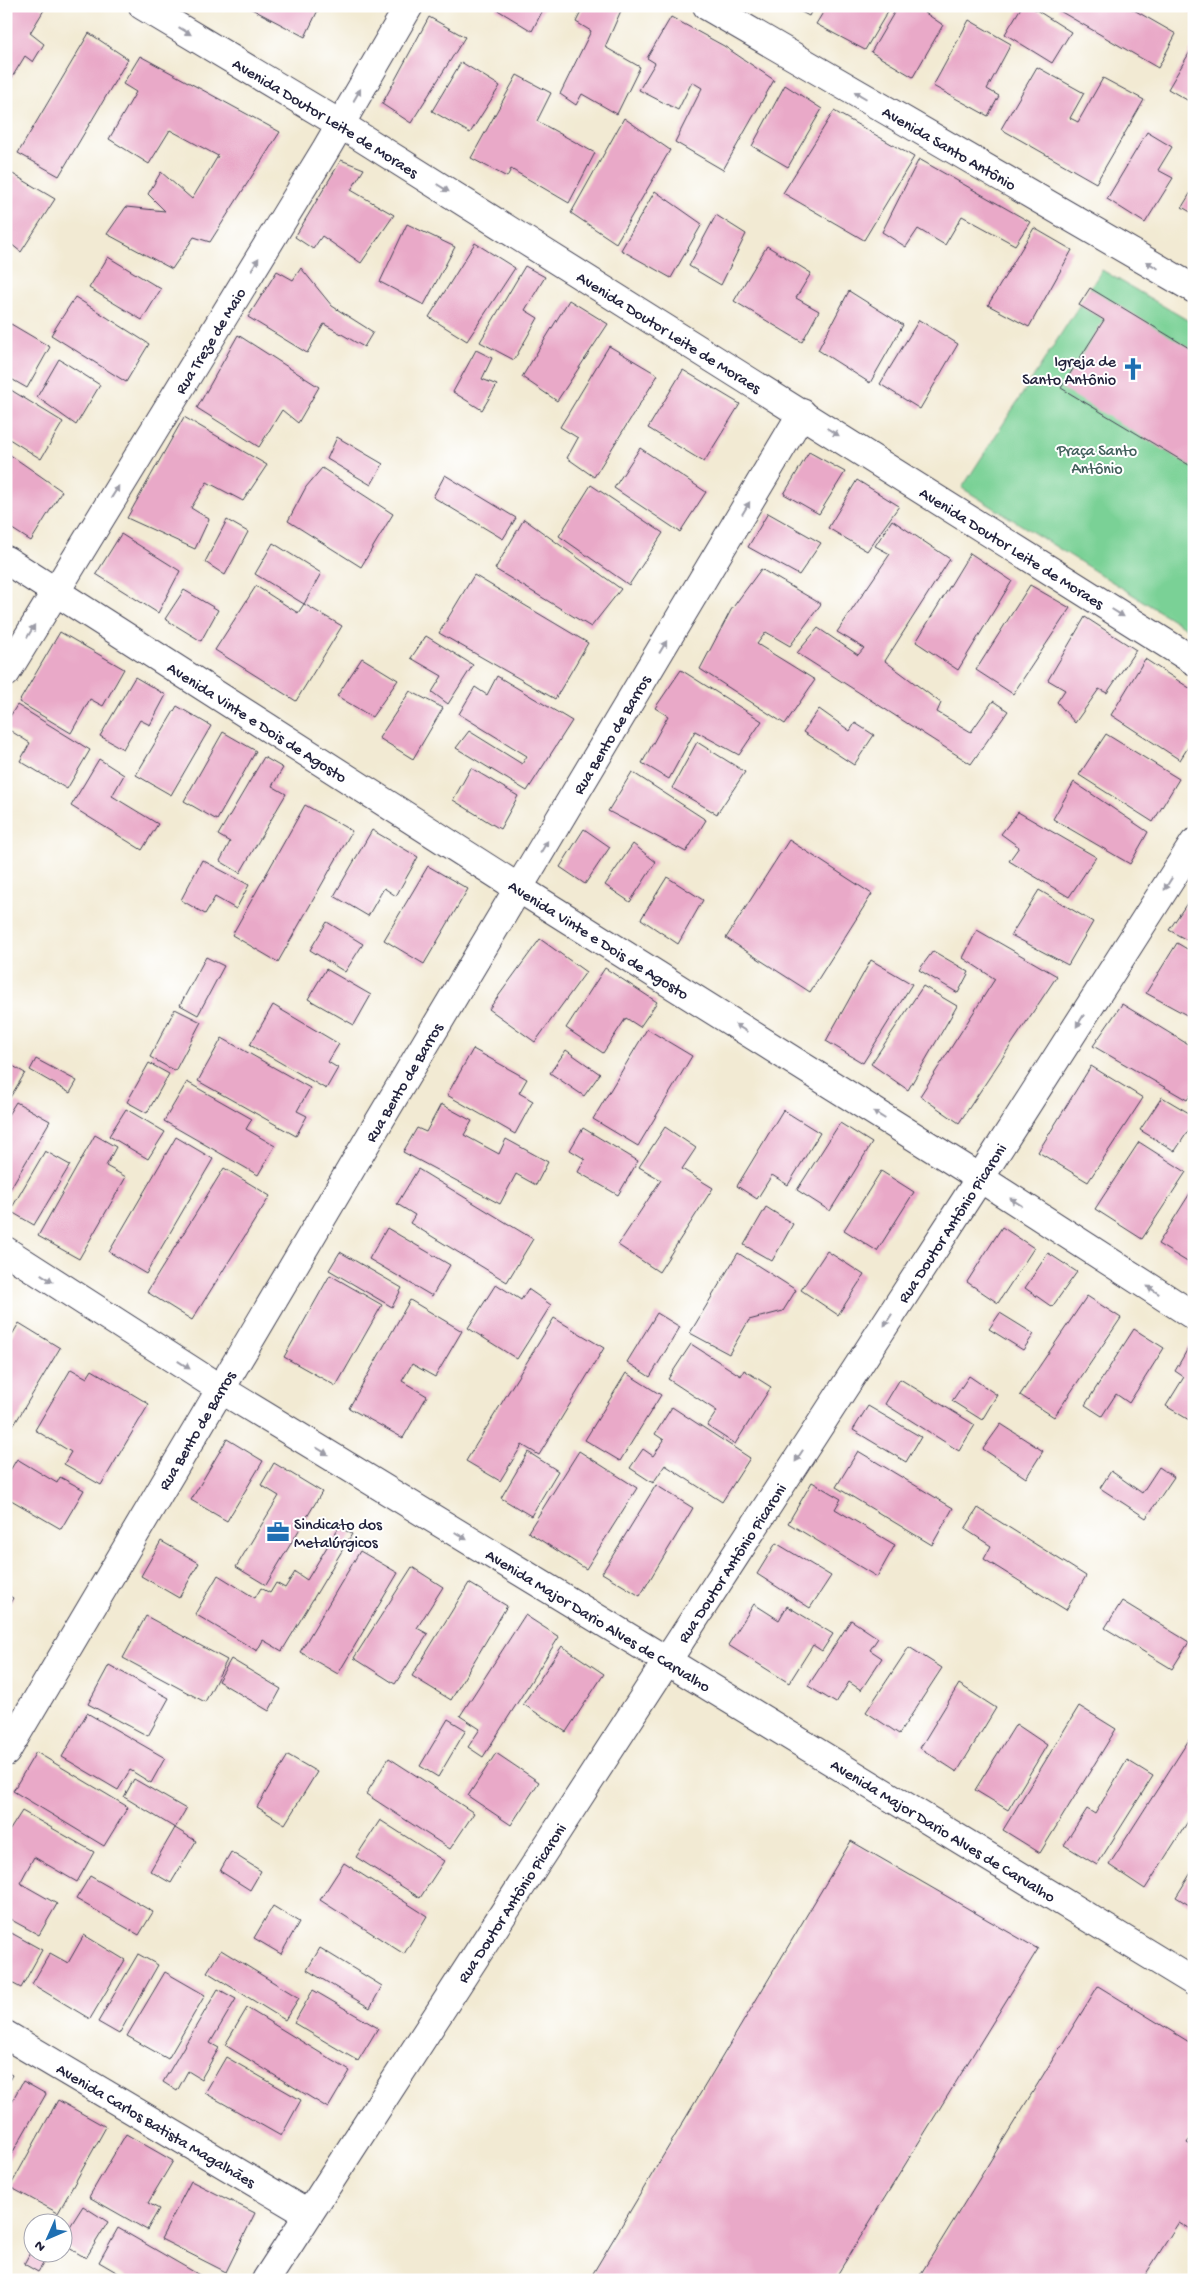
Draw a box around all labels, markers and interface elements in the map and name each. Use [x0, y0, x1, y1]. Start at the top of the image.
one-way arrow [178, 27, 191, 36]
street label: Avenida Doutor Leite de Moraes [228, 56, 422, 184]
one-way arrow [353, 88, 362, 101]
one-way arrow [853, 91, 866, 100]
street label: Avenida Santo Antônio [878, 104, 1019, 197]
one-way arrow [437, 184, 450, 193]
one-way arrow [251, 257, 260, 270]
one-way arrow [1144, 261, 1159, 269]
street label: Avenida Doutor Leite de Moraes [572, 269, 764, 400]
street label: Rua Treze de Maio [173, 285, 252, 399]
place label: Igreja de Santo Antônio [1022, 354, 1117, 391]
church icon: Igreja de Santo Antônio [1120, 356, 1146, 382]
one-way arrow [827, 428, 840, 437]
park label: Praça Santo Antônio [1056, 443, 1137, 480]
one-way arrow [111, 485, 120, 498]
street label: Avenida Doutor Leite de Moraes [915, 485, 1107, 615]
one-way arrow [741, 501, 750, 514]
one-way arrow [1111, 609, 1125, 618]
one-way arrow [27, 623, 35, 638]
one-way arrow [659, 640, 667, 655]
street label: Avenida Vinte e Dois de Agosto [163, 660, 349, 789]
street label: Rua Bento de Barros [571, 672, 657, 799]
one-way arrow [540, 841, 549, 854]
one-way arrow [1163, 877, 1172, 891]
street label: Avenida Vinte e Dois de Agosto [504, 878, 691, 1006]
one-way arrow [1076, 1014, 1085, 1028]
street label: Rua Bento de Barros [363, 1020, 449, 1146]
one-way arrow [735, 1024, 748, 1033]
one-way arrow [872, 1110, 885, 1120]
street label: Rua Doutor Antônio Picaroni [896, 1141, 1012, 1308]
one-way arrow [1010, 1197, 1023, 1206]
one-way arrow [41, 1273, 54, 1283]
one-way arrow [1146, 1285, 1159, 1295]
one-way arrow [883, 1313, 893, 1326]
one-way arrow [177, 1361, 191, 1370]
street label: Rua Bento de Barros [156, 1368, 242, 1495]
one-way arrow [316, 1447, 329, 1456]
one-way arrow [795, 1449, 804, 1462]
street label: Rua Doutor Antônio Picaroni [675, 1481, 792, 1648]
place label: Sindicato dos Metalúrgicos [294, 1517, 383, 1554]
office icon: Sindicato dos Metalúrgicos [265, 1519, 291, 1545]
one-way arrow [454, 1532, 467, 1541]
street label: Avenida Major Dario Alves de Carvalho [481, 1547, 713, 1698]
street label: Avenida Major Dario Alves de Carvalho [826, 1757, 1058, 1908]
street label: Rua Doutor Antônio Picaroni [455, 1821, 572, 1987]
street label: Avenida Carlos Batista Magalhães [52, 2061, 259, 2194]
north arrow [22, 2214, 72, 2264]
text: N [31, 2236, 50, 2255]

